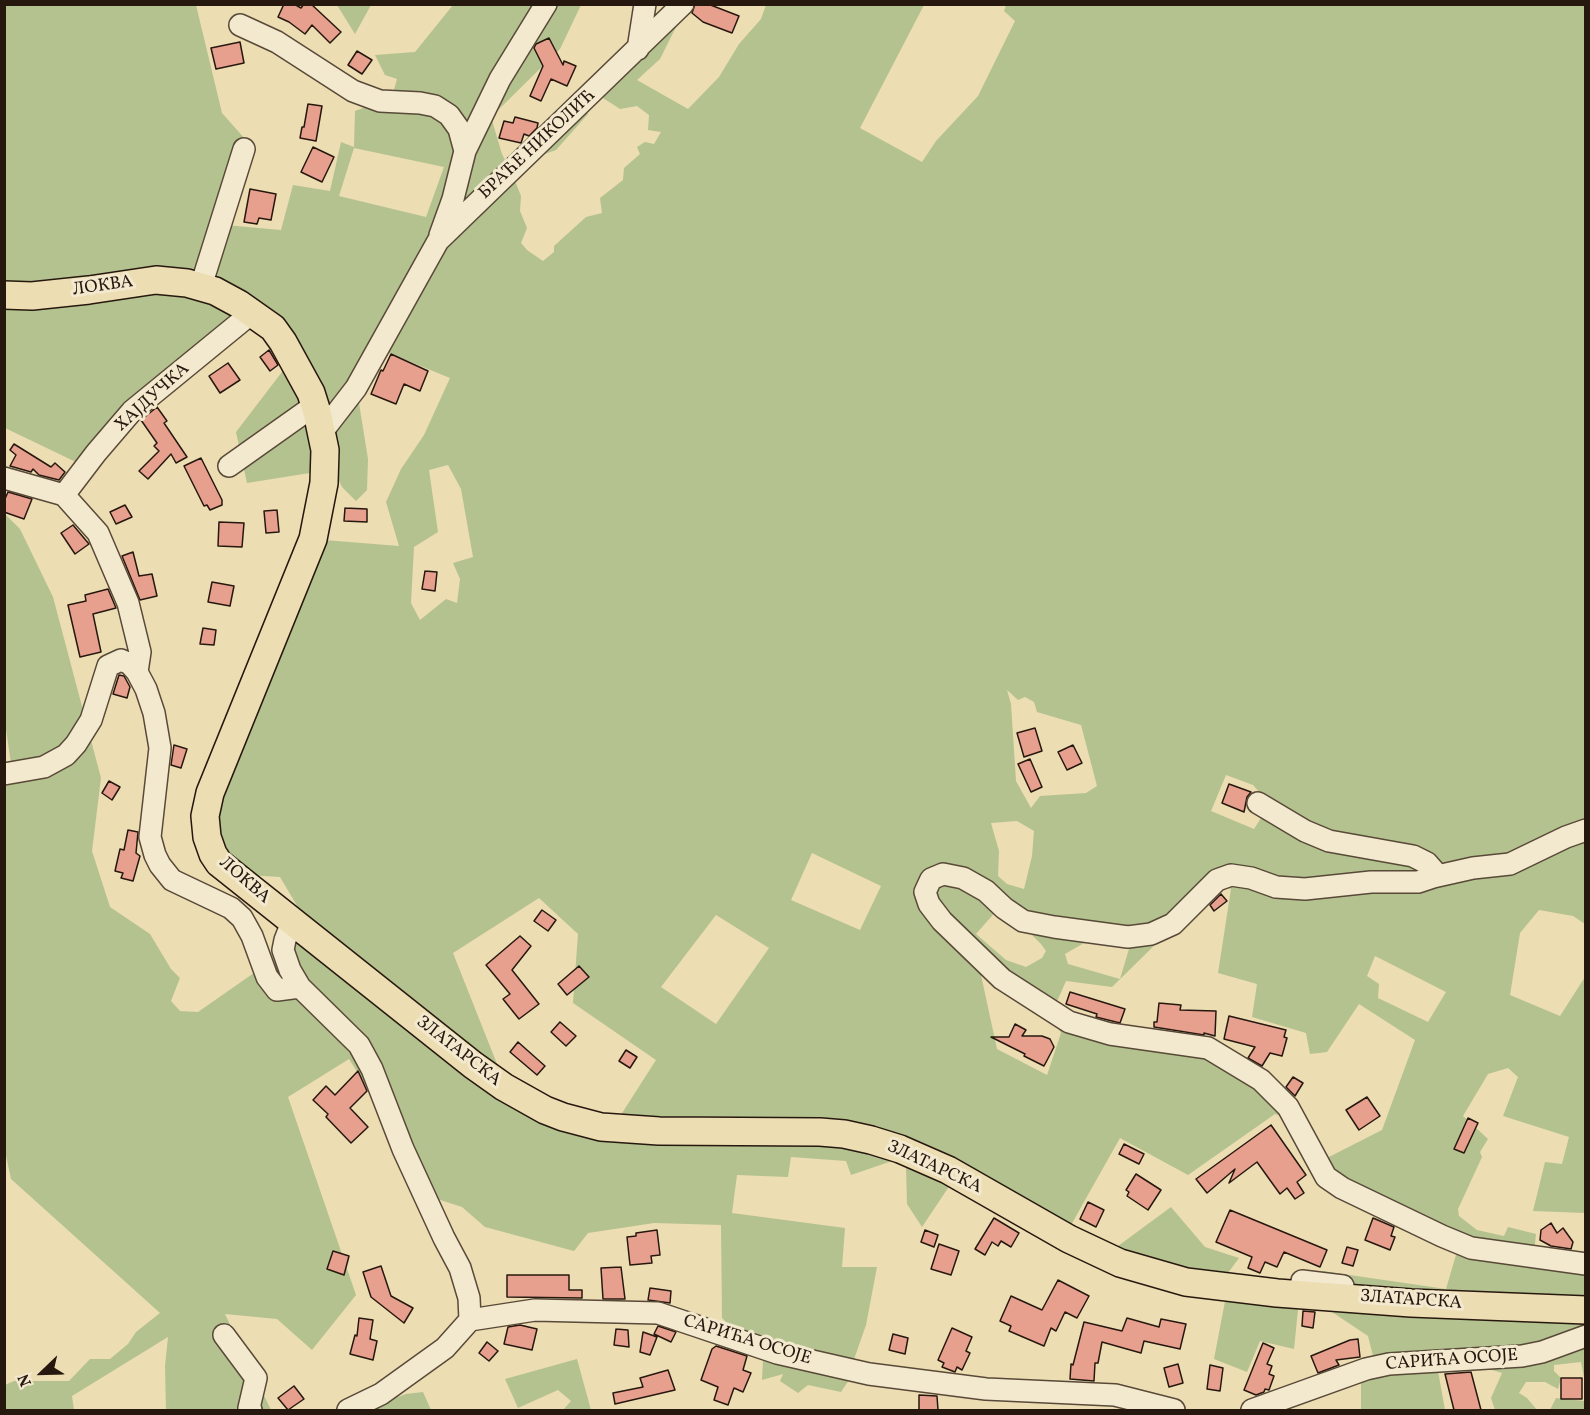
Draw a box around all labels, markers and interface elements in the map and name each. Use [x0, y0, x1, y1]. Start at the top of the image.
street label: БРАЋЕ НИКОЛИЋ [475, 85, 601, 205]
street label: ЛОКВА [71, 272, 135, 302]
street label: ХАЈДУЧКА [111, 359, 195, 437]
street label: ЛОКВА [214, 853, 274, 909]
street label: ЗЛАТАРСКА [411, 1012, 505, 1092]
street label: ЗЛАТАРСКА [883, 1137, 985, 1199]
street label: ЗЛАТАРСКА [1359, 1287, 1463, 1315]
street label: САРИЋА ОСОЈЕ [680, 1311, 814, 1371]
north arrow [12, 1343, 72, 1403]
street label: САРИЋА ОСОЈЕ [1385, 1346, 1519, 1376]
text: N [13, 1370, 38, 1390]

